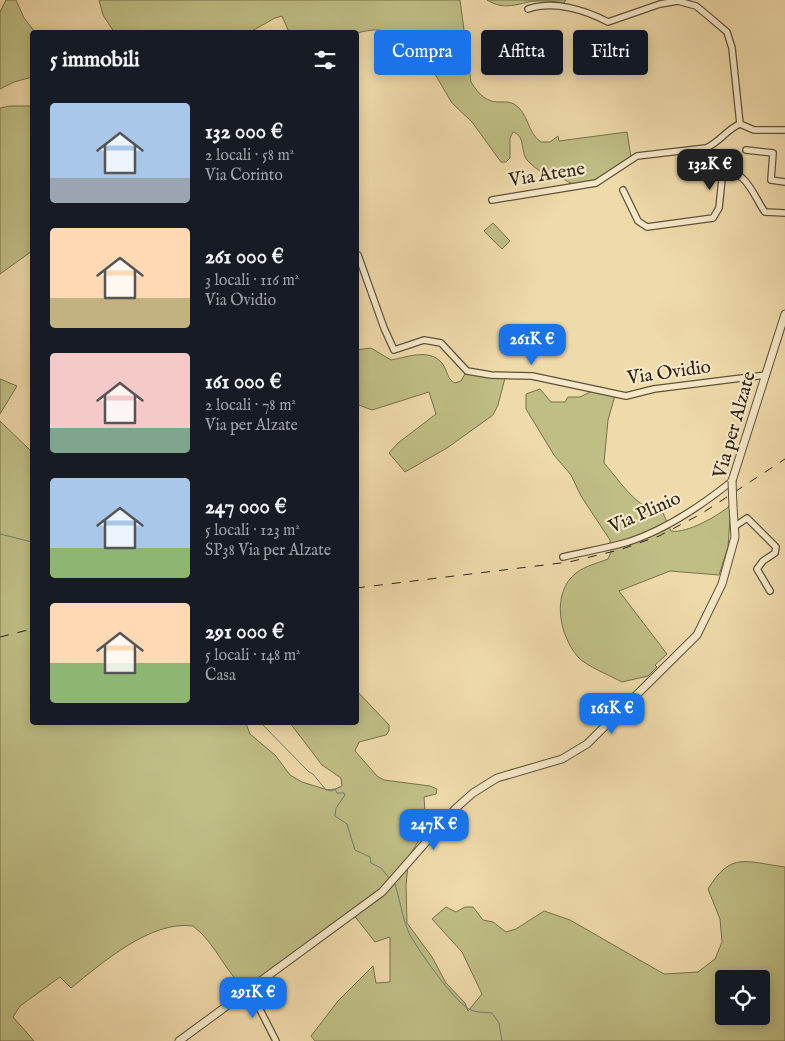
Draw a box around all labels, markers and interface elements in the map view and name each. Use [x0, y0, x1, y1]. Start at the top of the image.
chip: Compra [374, 30, 471, 75]
chip: Affitta [481, 30, 563, 75]
chip: Filtri [573, 30, 648, 75]
icon: filters [311, 46, 339, 74]
text: 5 immobili [50, 47, 140, 74]
text: 132 000 € [205, 119, 283, 146]
icon: home [90, 123, 150, 183]
text: 2 locali · 58 m² [205, 146, 294, 166]
pin: 132K € [669, 148, 751, 191]
text: 132K € [688, 155, 732, 175]
street label: Via Atene [506, 157, 587, 193]
text: Via Corinto [205, 166, 283, 186]
text: 261 000 € [205, 244, 284, 271]
icon: home [90, 248, 150, 308]
text: 3 locali · 116 m² [205, 271, 299, 291]
text: Via Ovidio [205, 291, 276, 311]
pin: 261K € [491, 324, 573, 366]
text: 261K € [510, 330, 554, 350]
street label: Via Ovidio [625, 355, 712, 391]
street label: Via per Alzate [708, 368, 762, 482]
text: 161 000 € [205, 369, 282, 396]
icon: home [90, 373, 150, 433]
text: 2 locali · 78 m² [205, 396, 296, 416]
text: Via per Alzate [205, 416, 298, 436]
street label: Via Plinio [604, 486, 685, 540]
text: 247 000 € [205, 494, 287, 521]
icon: home [90, 498, 150, 558]
text: 5 locali · 123 m² [205, 521, 300, 541]
text: SP38 Via per Alzate [205, 541, 331, 561]
text: 291 000 € [205, 619, 284, 646]
icon: home [90, 623, 150, 683]
text: 5 locali · 148 m² [205, 646, 301, 666]
text: Casa [205, 666, 236, 686]
pin: 161K € [571, 692, 653, 735]
text: 161K € [590, 699, 634, 719]
pin: 247K € [393, 808, 475, 851]
text: 247K € [411, 815, 457, 835]
map controls [715, 970, 770, 1025]
button: locate [715, 970, 770, 1025]
pin: 291K € [212, 976, 294, 1019]
text: 291K € [231, 983, 275, 1003]

